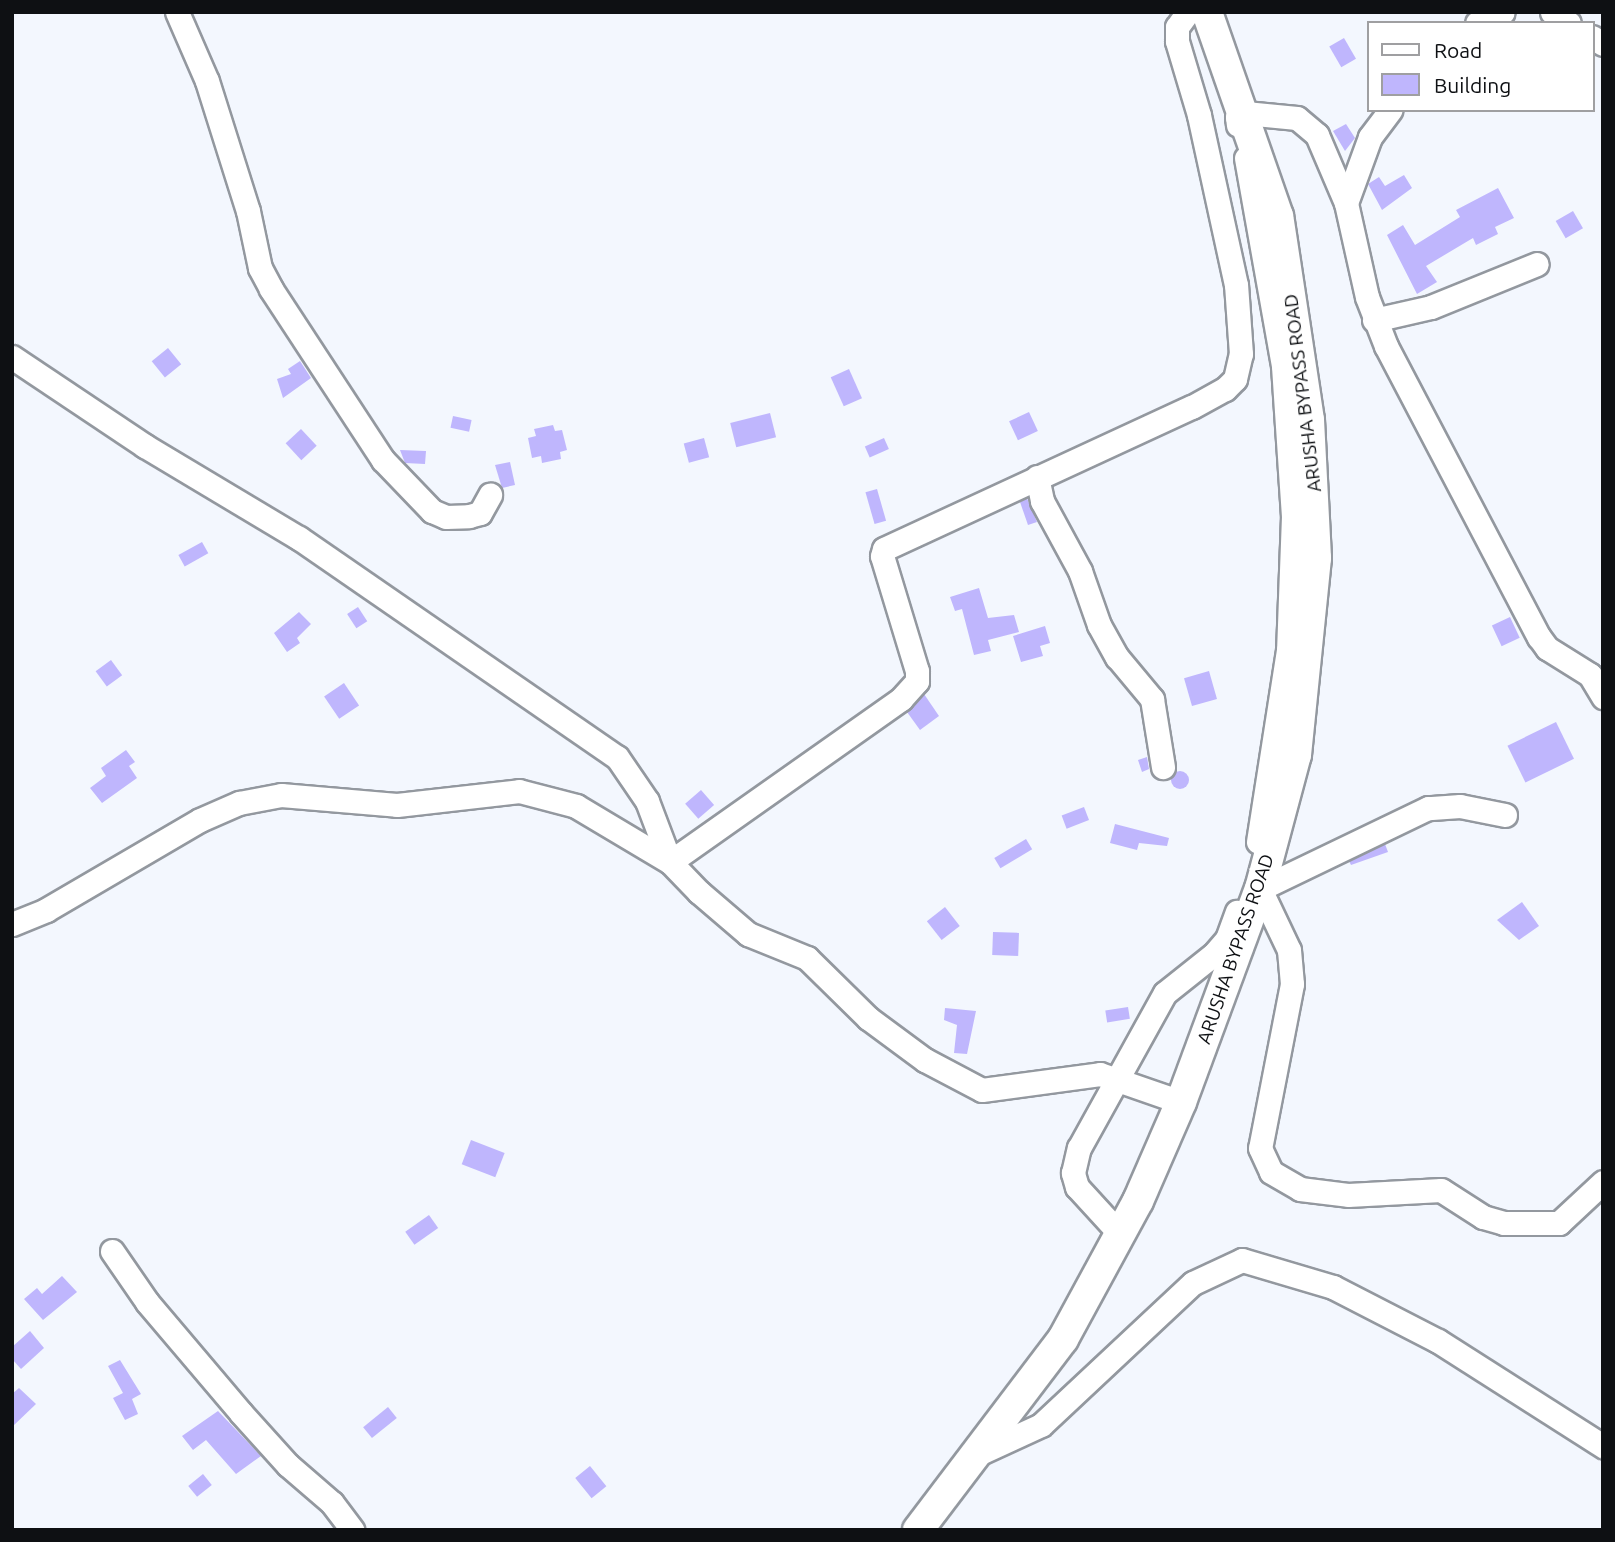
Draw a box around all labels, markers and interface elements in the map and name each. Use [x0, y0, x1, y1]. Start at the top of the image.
legend [1366, 21, 1594, 112]
text: Road [1434, 38, 1482, 62]
text: Building [1434, 73, 1511, 97]
street label: ARUSHA BYPASS ROAD [1280, 293, 1326, 493]
street label: ARUSHA BYPASS ROAD [1193, 851, 1279, 1047]

